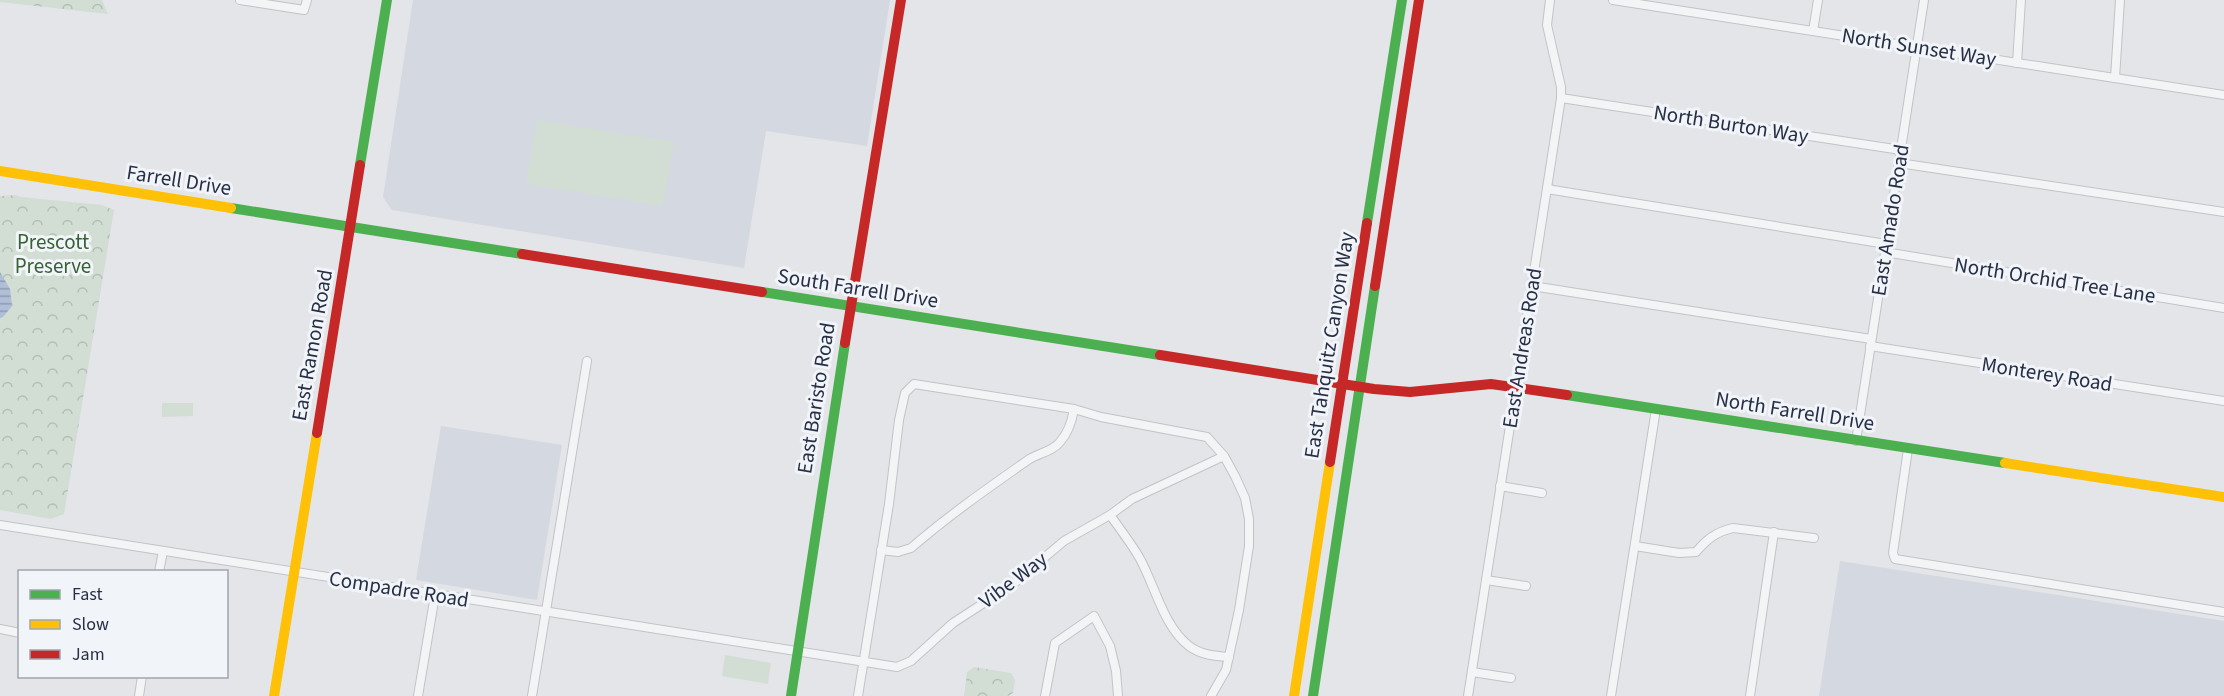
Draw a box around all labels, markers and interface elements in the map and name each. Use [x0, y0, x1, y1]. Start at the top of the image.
street label: North Sunset Way [1840, 20, 1999, 74]
street label: North Burton Way [1651, 97, 1811, 151]
street label: East Amado Road [1863, 142, 1917, 298]
street label: Farrell Drive [125, 157, 233, 203]
park label: Prescott Preserve [15, 227, 91, 281]
street label: East Tahquitz Canyon Way [1296, 229, 1362, 460]
street label: North Orchid Tree Lane [1952, 249, 2158, 311]
street label: South Farrell Drive [776, 260, 940, 316]
street label: East Andreas Road [1495, 266, 1549, 430]
street label: East Ramon Road [284, 267, 340, 423]
street label: East Baristo Road [789, 320, 843, 476]
street label: Monterey Road [1979, 349, 2115, 399]
street label: North Farrell Drive [1713, 384, 1877, 438]
street label: Vibe Way [973, 544, 1054, 616]
street label: Compadre Road [327, 563, 471, 615]
legend [18, 570, 228, 678]
text: Fast [72, 582, 103, 607]
text: Slow [72, 612, 109, 637]
text: Jam [72, 642, 105, 667]

